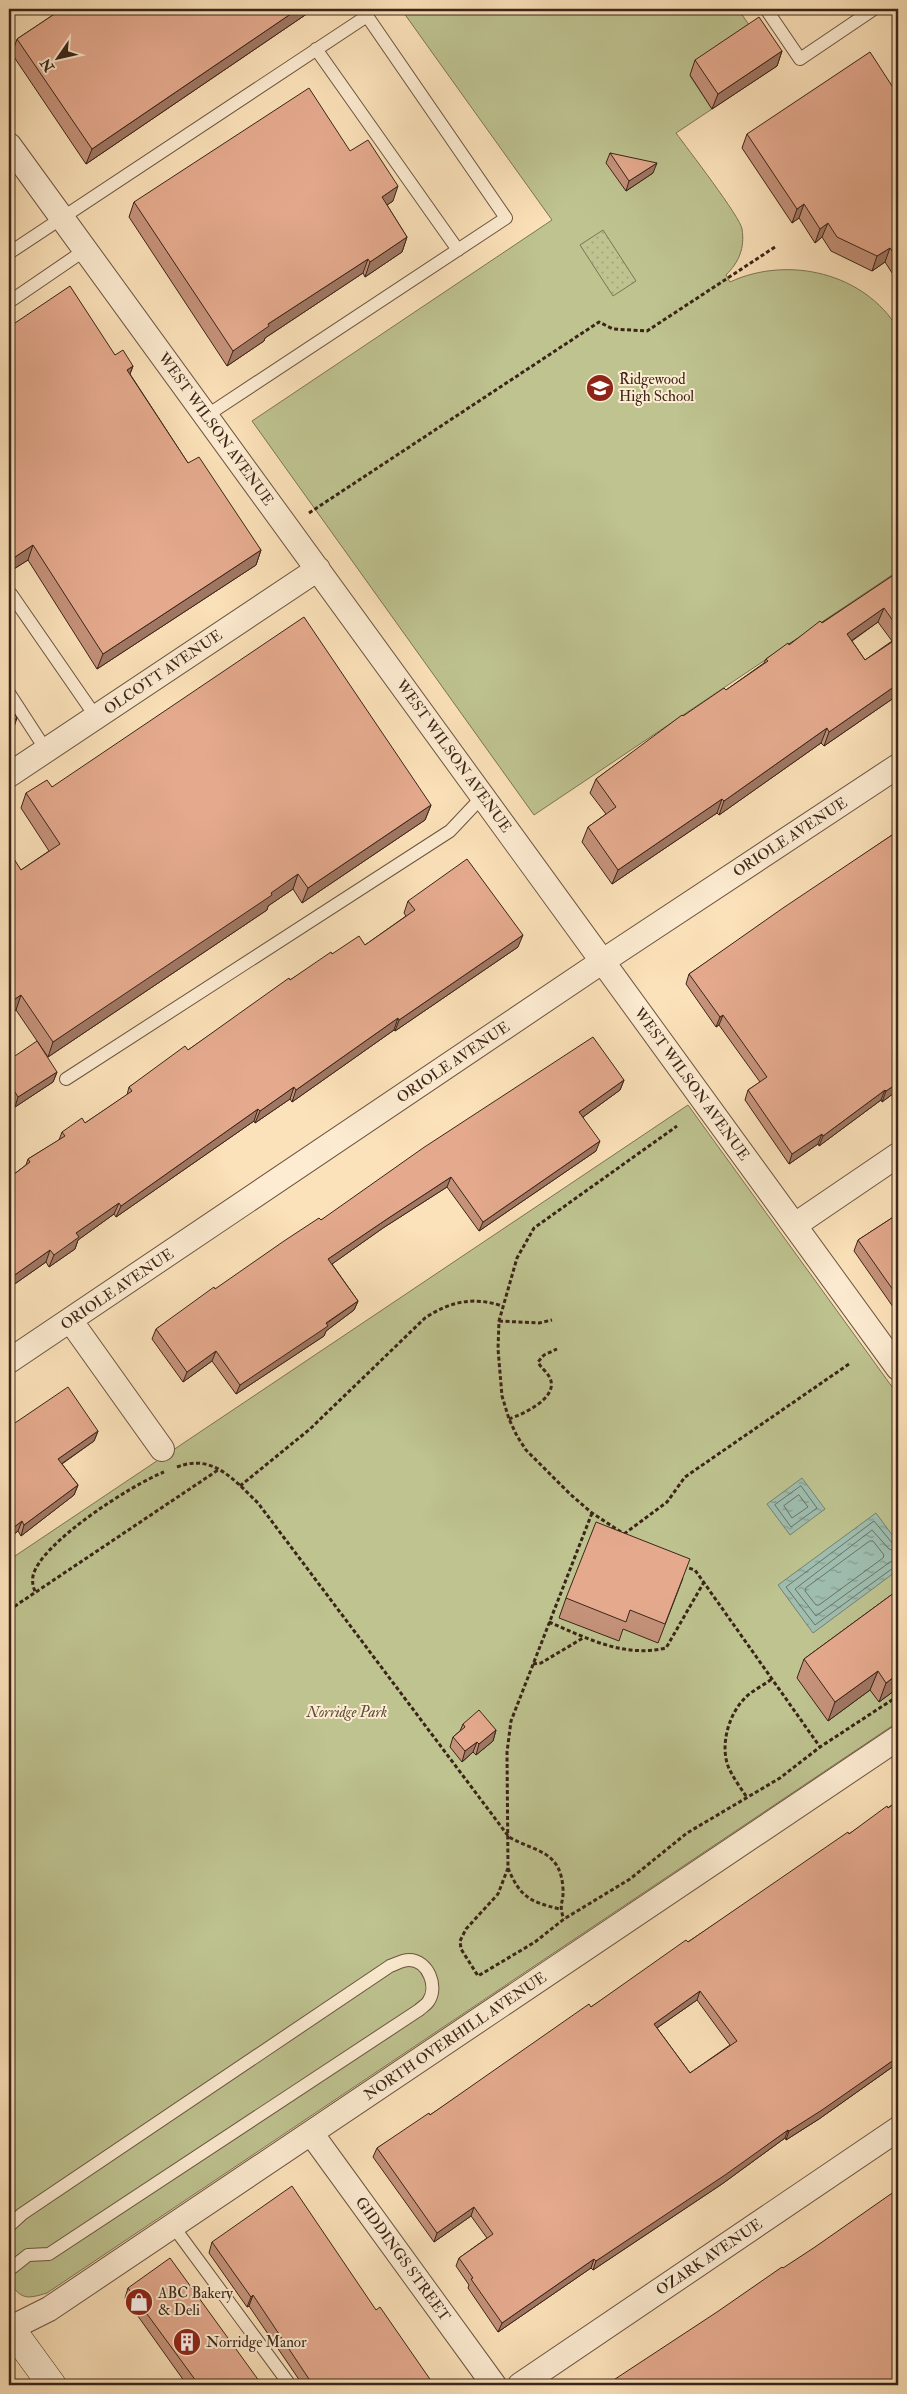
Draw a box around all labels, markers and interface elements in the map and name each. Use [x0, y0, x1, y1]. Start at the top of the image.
north arrow [32, 32, 82, 82]
text: N [37, 55, 59, 76]
street label: WEST WILSON AVENUE [153, 348, 278, 510]
place label: Ridgewood High School [619, 370, 694, 406]
school or university icon: Ridgewood High School [585, 373, 615, 403]
street label: OLCOTT AVENUE [100, 626, 226, 719]
street label: WEST WILSON AVENUE [391, 675, 516, 837]
street label: ORIOLE AVENUE [730, 793, 851, 881]
street label: WEST WILSON AVENUE [629, 1003, 754, 1165]
street label: ORIOLE AVENUE [393, 1017, 514, 1107]
street label: ORIOLE AVENUE [57, 1244, 178, 1334]
park label: Norridge Park [306, 1703, 387, 1722]
street label: NORTH OVERHILL AVENUE [360, 1968, 550, 2105]
street label: GIDDINGS STREET [351, 2193, 454, 2325]
street label: OZARK AVENUE [652, 2215, 766, 2300]
place label: ABC Bakery & Deli [157, 2284, 233, 2320]
shop icon: ABC Bakery & Deli [124, 2287, 154, 2317]
building icon: Norridge Manor [172, 2327, 202, 2357]
place label: Norridge Manor [206, 2333, 307, 2352]

